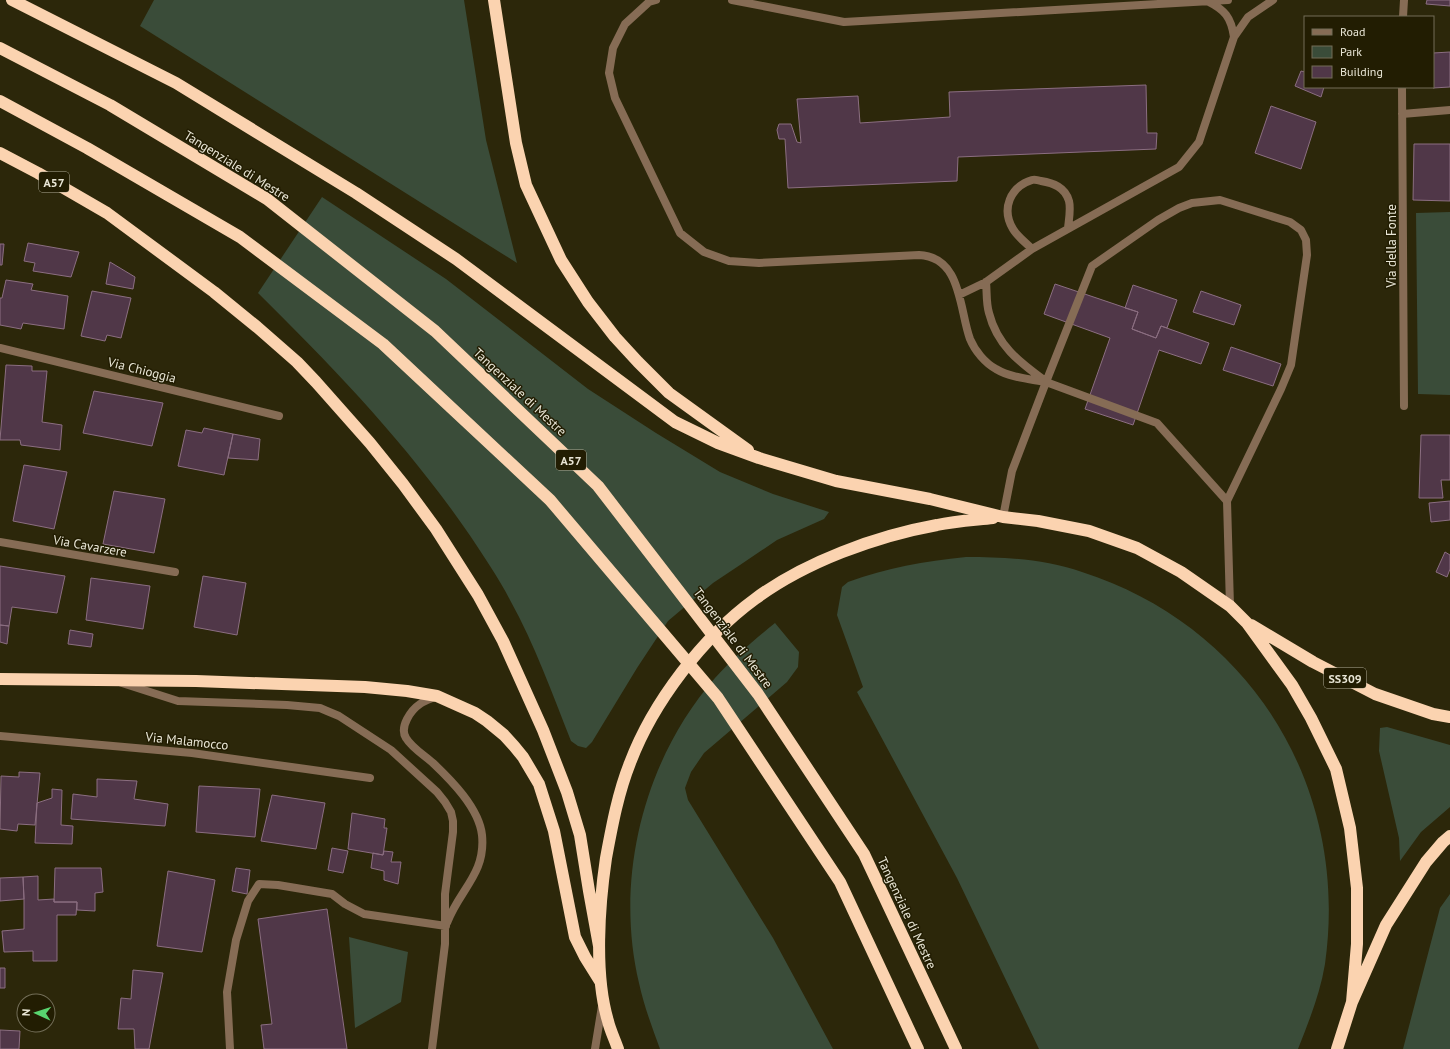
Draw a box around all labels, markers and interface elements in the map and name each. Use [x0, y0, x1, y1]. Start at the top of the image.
legend [1304, 16, 1434, 88]
text: Road [1340, 24, 1365, 39]
text: Park [1340, 44, 1362, 59]
text: Building [1340, 64, 1383, 79]
street label: Tangenziale di Mestre [181, 127, 293, 205]
road number: A57 [39, 172, 69, 192]
street label: Via della Fonte [1383, 204, 1400, 289]
street label: Tangenziale di Mestre [470, 344, 570, 440]
street label: Via Chioggia [105, 353, 178, 387]
road number: A57 [556, 450, 586, 470]
street label: Via Cavarzere [51, 531, 128, 561]
street label: Tangenziale di Mestre [690, 584, 776, 692]
road number: SS309 [1324, 668, 1366, 688]
street label: Via Malamocco [144, 728, 229, 754]
street label: Tangenziale di Mestre [874, 854, 940, 972]
north arrow [16, 993, 56, 1033]
text: N [19, 1008, 33, 1016]

